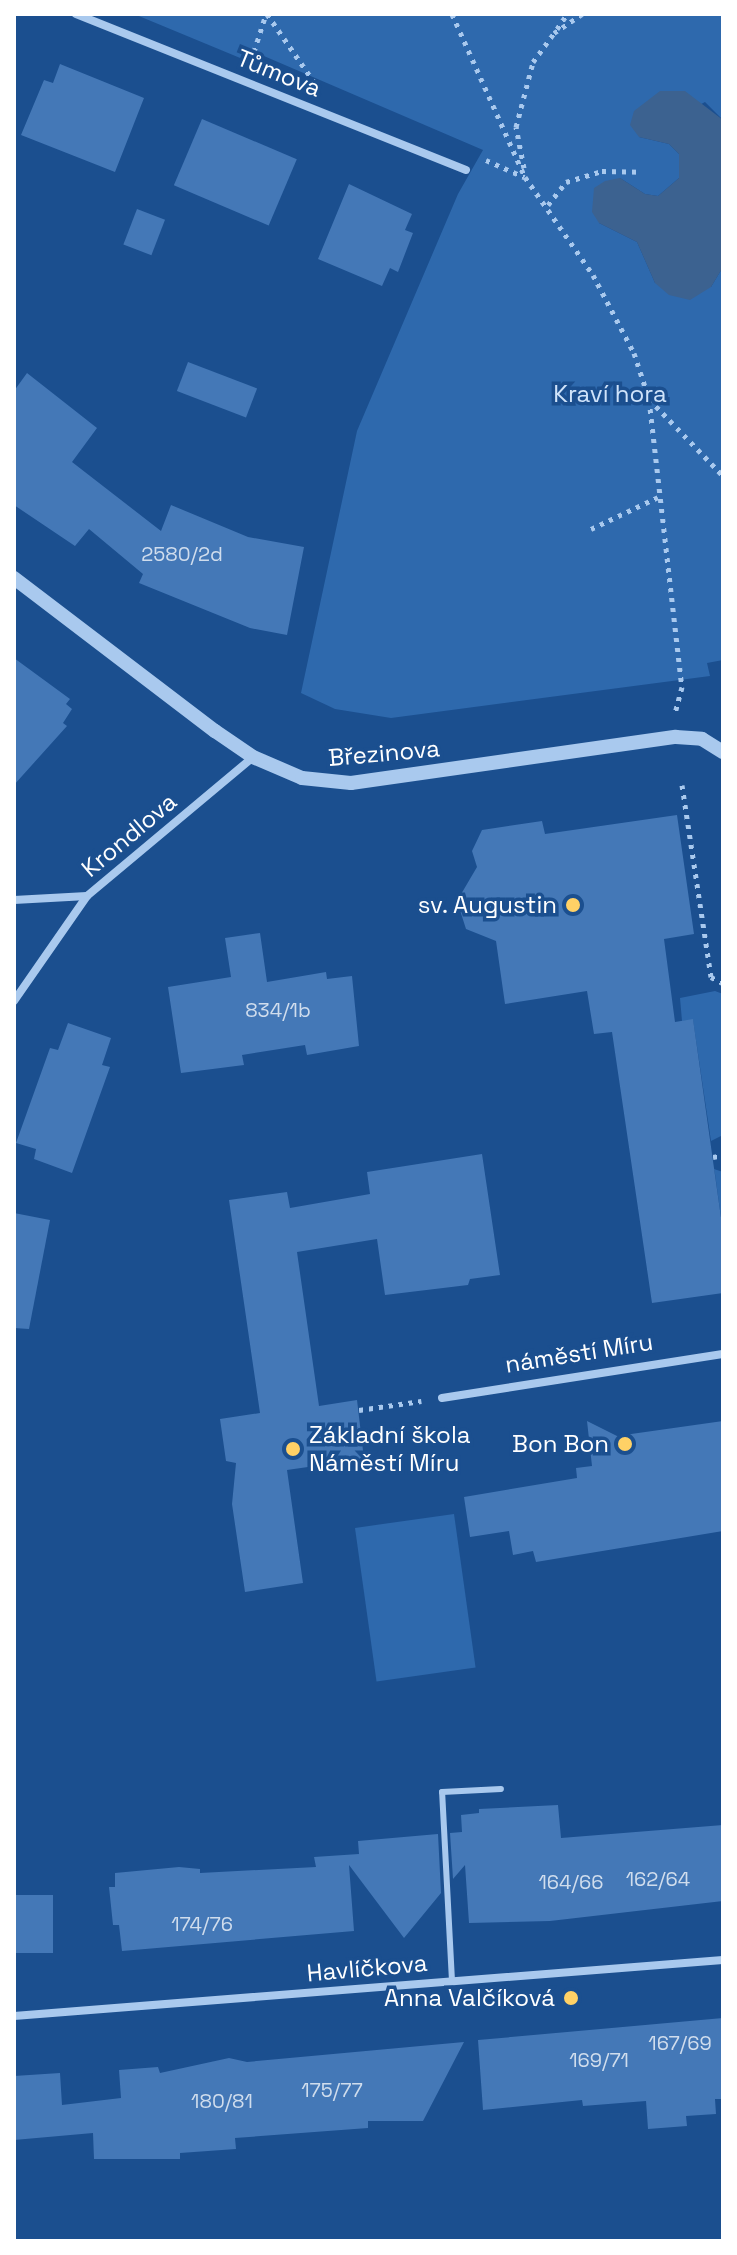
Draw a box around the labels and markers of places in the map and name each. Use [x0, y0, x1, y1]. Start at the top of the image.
place label: sv. Augustin [417, 891, 557, 919]
marker: sv. Augustin [564, 896, 582, 914]
place label: Základní škola Náměstí Míru [309, 1421, 471, 1477]
place label: Bon Bon [512, 1430, 609, 1458]
marker: Bon Bon [616, 1435, 634, 1453]
marker: Základní škola Náměstí Míru [284, 1440, 302, 1458]
place label: Anna Valčíková [384, 1984, 555, 2012]
marker: Anna Valčíková [562, 1989, 580, 2007]

